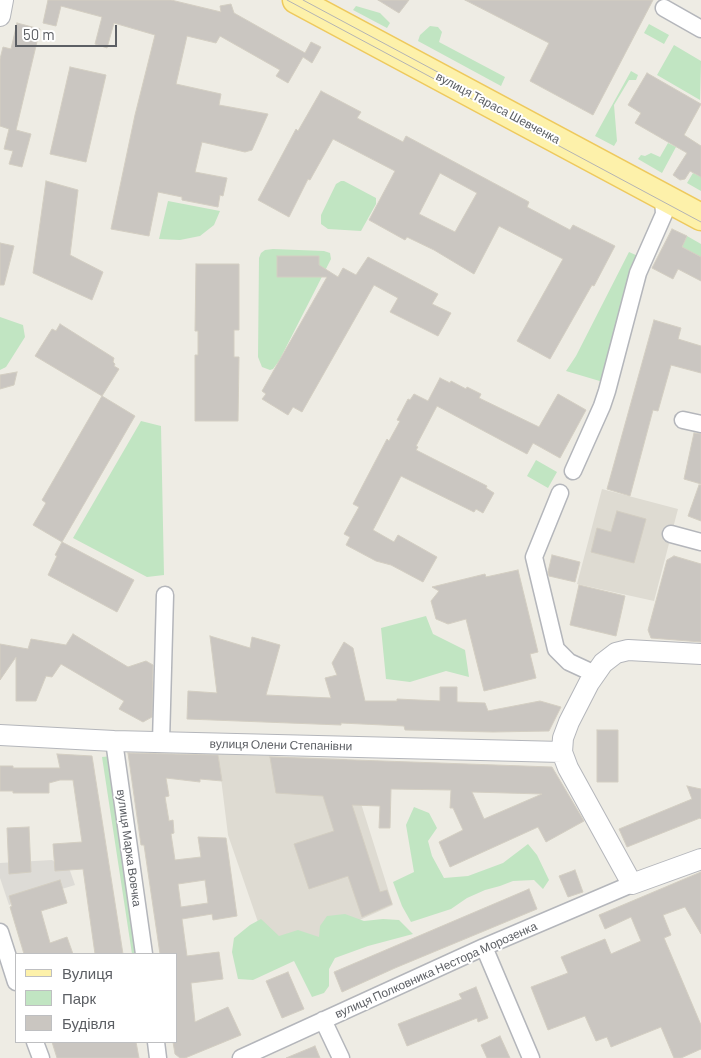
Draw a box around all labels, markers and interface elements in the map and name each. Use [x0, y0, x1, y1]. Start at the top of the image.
scale bar [18, 15, 120, 47]
text: 50 m [23, 25, 55, 43]
street label: вулиця Тараса Шевченка [433, 69, 563, 147]
street label: вулиця Олени Степанівни [209, 737, 353, 753]
street label: вулиця Марка Вовчка [114, 788, 144, 908]
street label: вулиця Полковника Нестора Морозенка [333, 919, 539, 1021]
legend [15, 953, 178, 1043]
text: Вулиця [62, 964, 113, 982]
text: Парк [62, 989, 96, 1007]
text: Будівля [62, 1014, 115, 1032]

